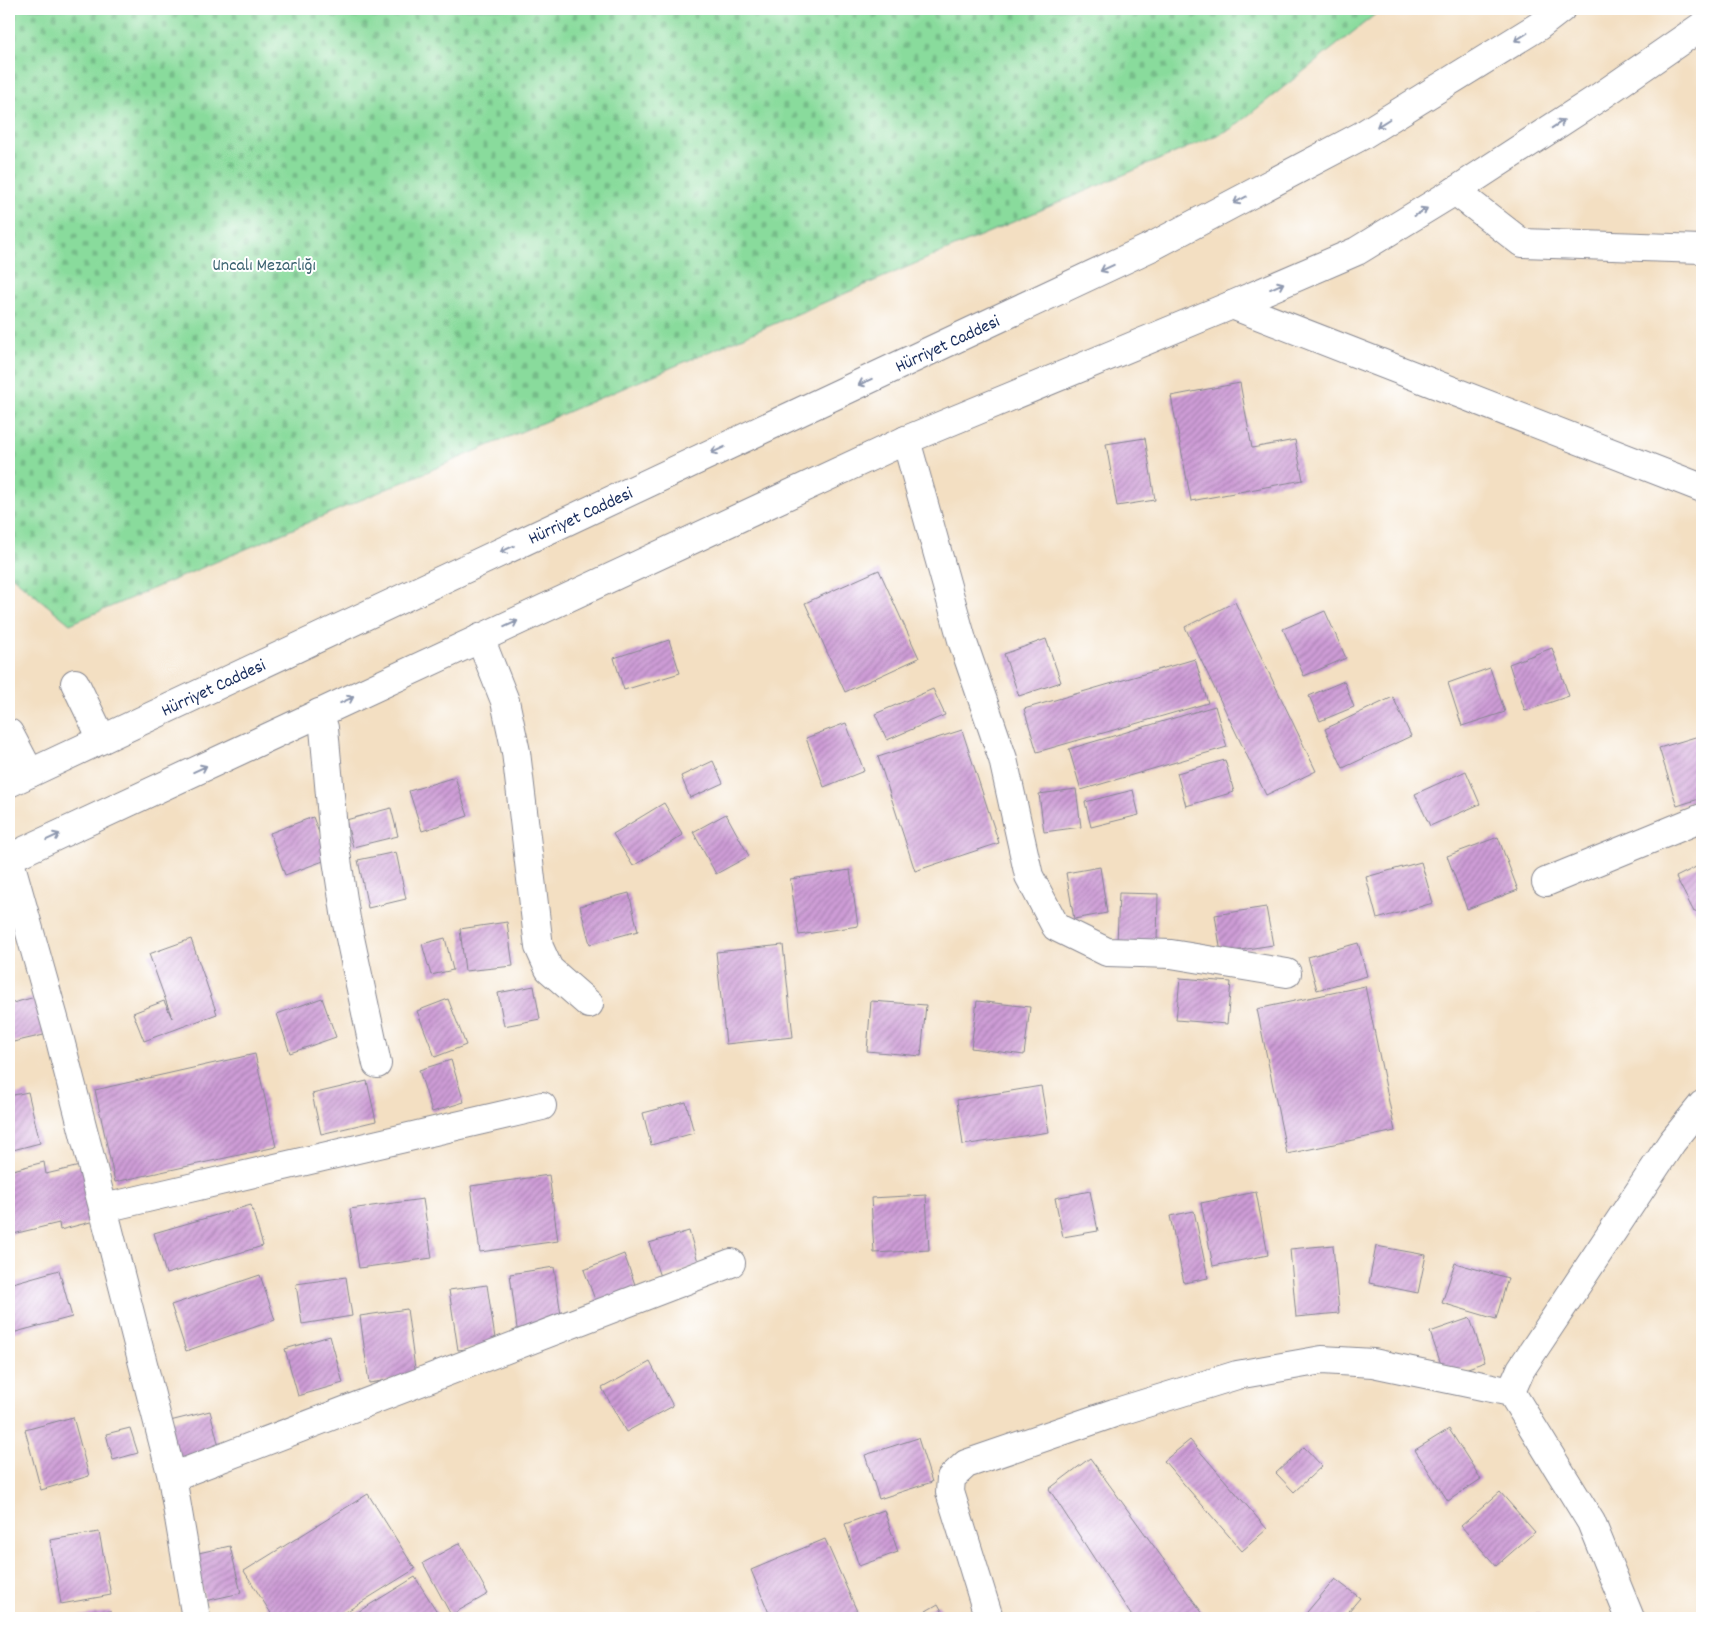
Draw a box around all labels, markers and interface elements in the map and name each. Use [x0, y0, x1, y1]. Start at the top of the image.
one-way arrow [1515, 33, 1529, 43]
one-way arrow [1376, 118, 1390, 128]
one-way arrow [1550, 119, 1564, 129]
one-way arrow [1233, 196, 1248, 205]
one-way arrow [1413, 206, 1427, 216]
park label: Uncalı Mezarlığı [212, 254, 316, 279]
one-way arrow [1100, 264, 1115, 273]
one-way arrow [1269, 280, 1284, 289]
street label: Hürriyet Caddesi [892, 310, 1004, 380]
one-way arrow [858, 377, 873, 387]
one-way arrow [711, 446, 726, 456]
street label: Hürriyet Caddesi [525, 482, 637, 552]
one-way arrow [500, 544, 515, 554]
one-way arrow [503, 619, 518, 628]
street label: Hürriyet Caddesi [158, 654, 270, 724]
one-way arrow [340, 695, 355, 705]
one-way arrow [192, 763, 207, 773]
one-way arrow [45, 832, 60, 842]

